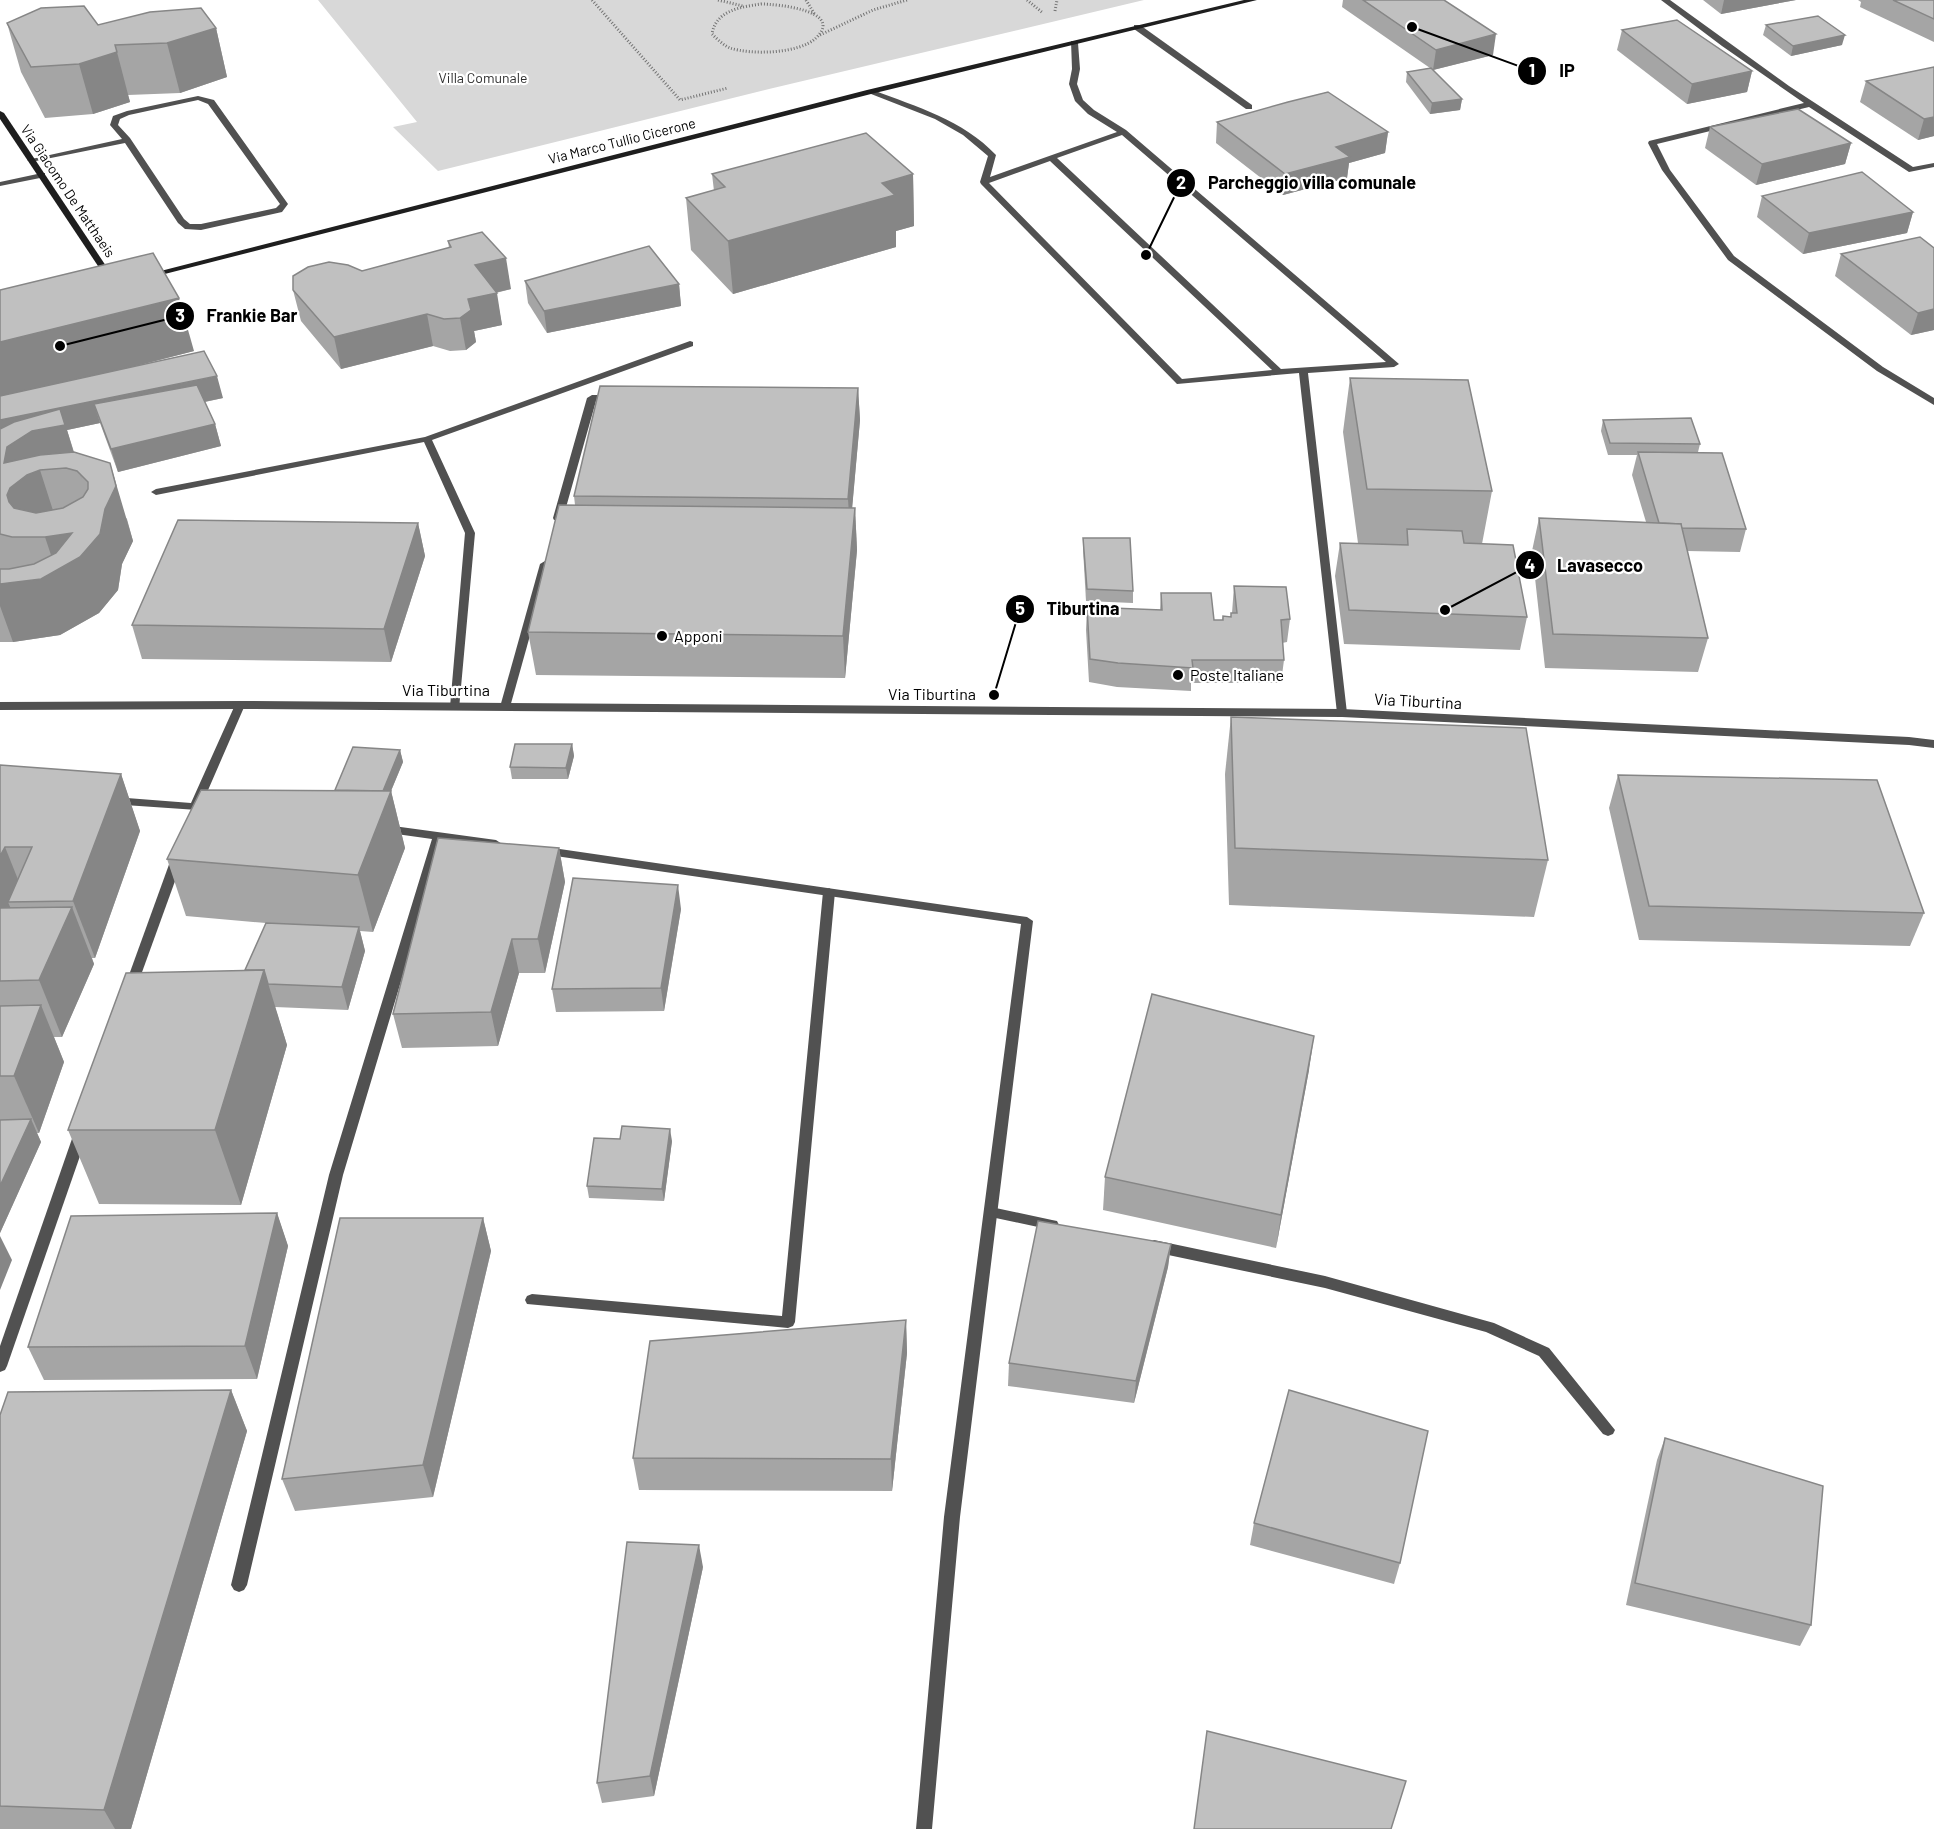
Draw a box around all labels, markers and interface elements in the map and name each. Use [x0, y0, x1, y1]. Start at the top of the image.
callout: IP [1517, 53, 1586, 89]
text: 1 [1529, 59, 1535, 81]
text: IP [1559, 59, 1575, 81]
park label: Villa Comunale [439, 69, 527, 86]
street label: Via Marco Tullio Cicerone [546, 114, 697, 167]
street label: Via Giacomo De Matthaeis [18, 121, 119, 261]
callout: Parcheggio villa comunale [1166, 165, 1428, 201]
text: 2 [1176, 171, 1186, 193]
text: Parcheggio villa comunale [1208, 171, 1416, 193]
callout: Frankie Bar [165, 298, 310, 334]
text: 3 [175, 304, 185, 326]
text: Frankie Bar [207, 304, 297, 326]
callout: Lavasecco [1515, 547, 1655, 583]
text: 4 [1525, 554, 1536, 576]
text: Lavasecco [1557, 554, 1643, 576]
callout: Tiburtina [1005, 591, 1131, 627]
text: 5 [1015, 597, 1025, 619]
text: Tiburtina [1047, 597, 1119, 619]
place label: Apponi [674, 626, 723, 645]
marker: Apponi [655, 629, 669, 643]
place label: Poste Italiane [1190, 665, 1284, 684]
marker: Poste Italiane [1171, 668, 1185, 682]
street label: Via Tiburtina [402, 680, 490, 699]
street label: Via Tiburtina [888, 684, 976, 703]
street label: Via Tiburtina [1374, 689, 1462, 712]

